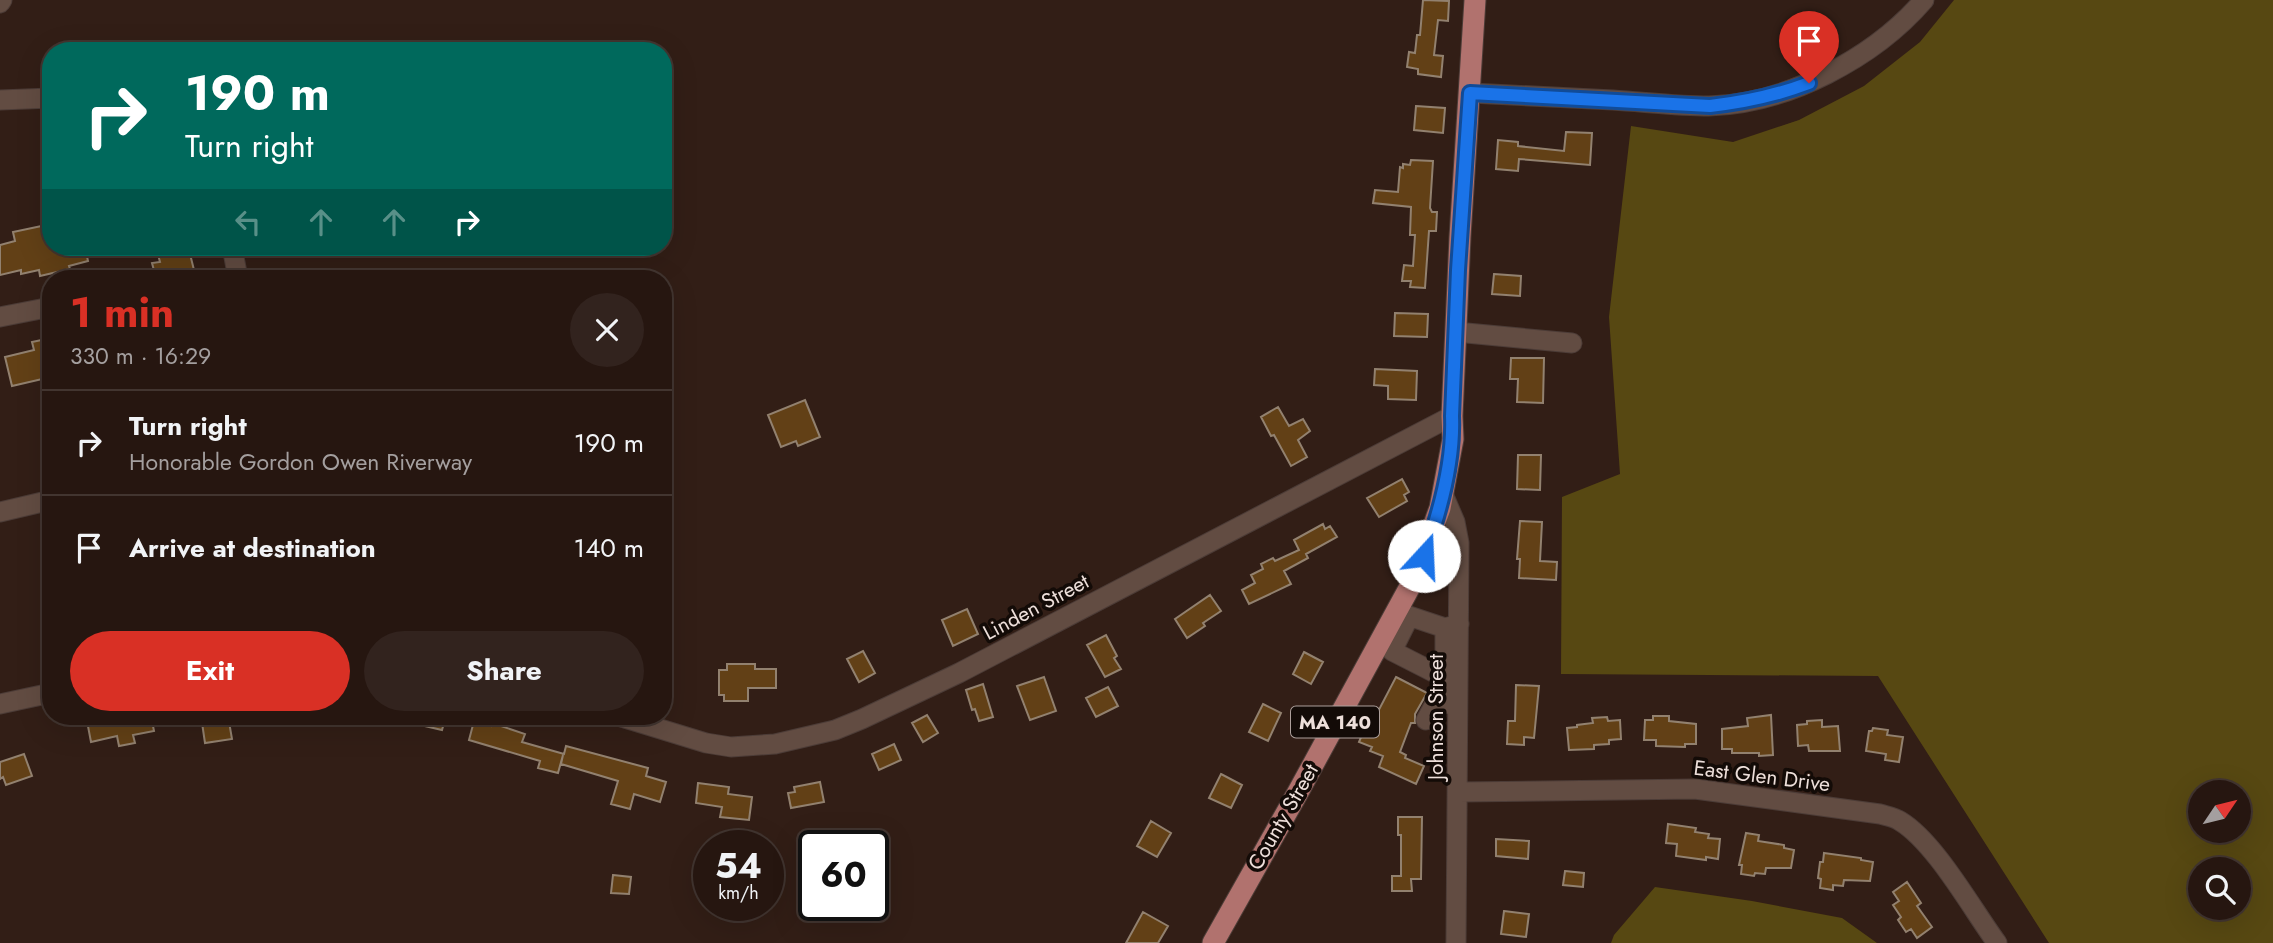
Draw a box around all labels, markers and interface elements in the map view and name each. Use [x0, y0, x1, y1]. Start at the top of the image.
pin [1779, 11, 1839, 83]
icon: arrive [1790, 22, 1828, 60]
text: 190 m [185, 58, 330, 128]
icon: right [70, 70, 161, 161]
text: Turn right [185, 123, 314, 169]
icon: left [229, 203, 267, 241]
icon: ahead [302, 203, 340, 241]
icon: ahead [375, 203, 413, 241]
icon: right [448, 203, 486, 241]
text: 1 min [70, 282, 174, 343]
button: close [570, 293, 644, 367]
text: 330 m · 16:29 [70, 339, 211, 373]
text: Turn right [129, 407, 247, 445]
icon: right [70, 424, 108, 462]
text: 190 m [574, 424, 644, 462]
text: Honorable Gordon Owen Riverway [129, 445, 472, 479]
position arrow [1387, 519, 1461, 593]
icon: arrive [70, 529, 108, 567]
text: Arrive at destination [129, 529, 376, 567]
text: 140 m [573, 529, 644, 567]
street label: Linden Street [978, 566, 1094, 648]
button: Exit [70, 631, 350, 711]
button: Share [364, 631, 644, 711]
street label: Johnson Street [1421, 654, 1451, 783]
road number: MA 140 [1291, 706, 1379, 737]
street label: East Glen Drive [1692, 753, 1832, 799]
street label: County Street [1240, 758, 1326, 876]
north arrow [2188, 780, 2250, 844]
map controls [2188, 780, 2251, 920]
speed limit sign: 60 [798, 830, 889, 921]
text: 54 [715, 841, 762, 891]
button: search [2188, 857, 2251, 920]
text: km/h [718, 880, 759, 906]

